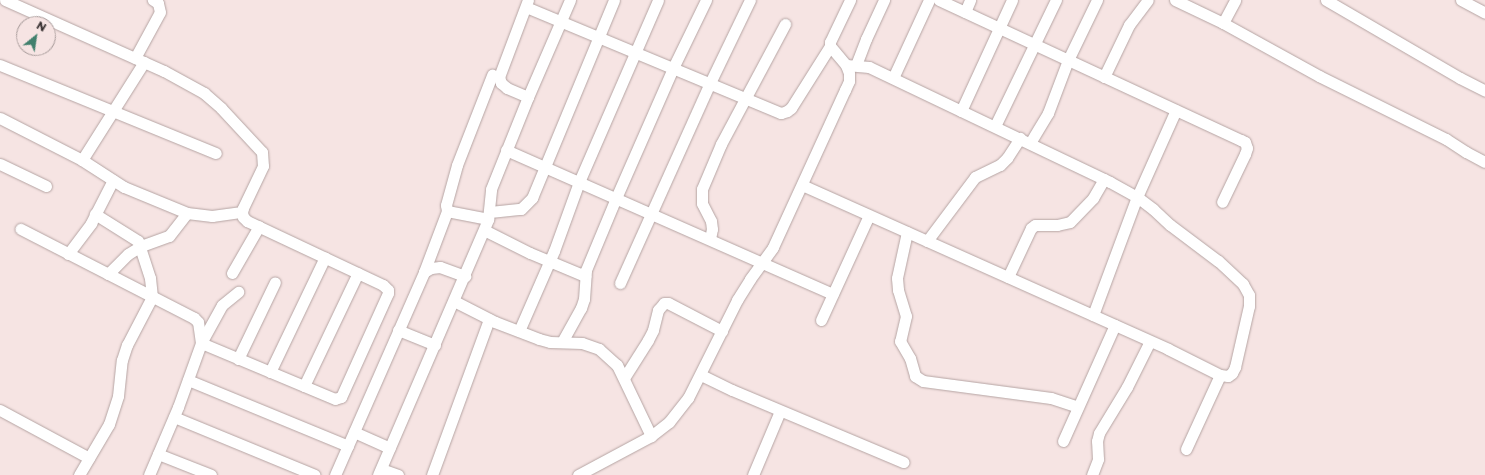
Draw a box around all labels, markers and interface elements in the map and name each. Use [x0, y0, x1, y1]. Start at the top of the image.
north arrow [16, 16, 56, 56]
text: N [34, 18, 49, 35]

